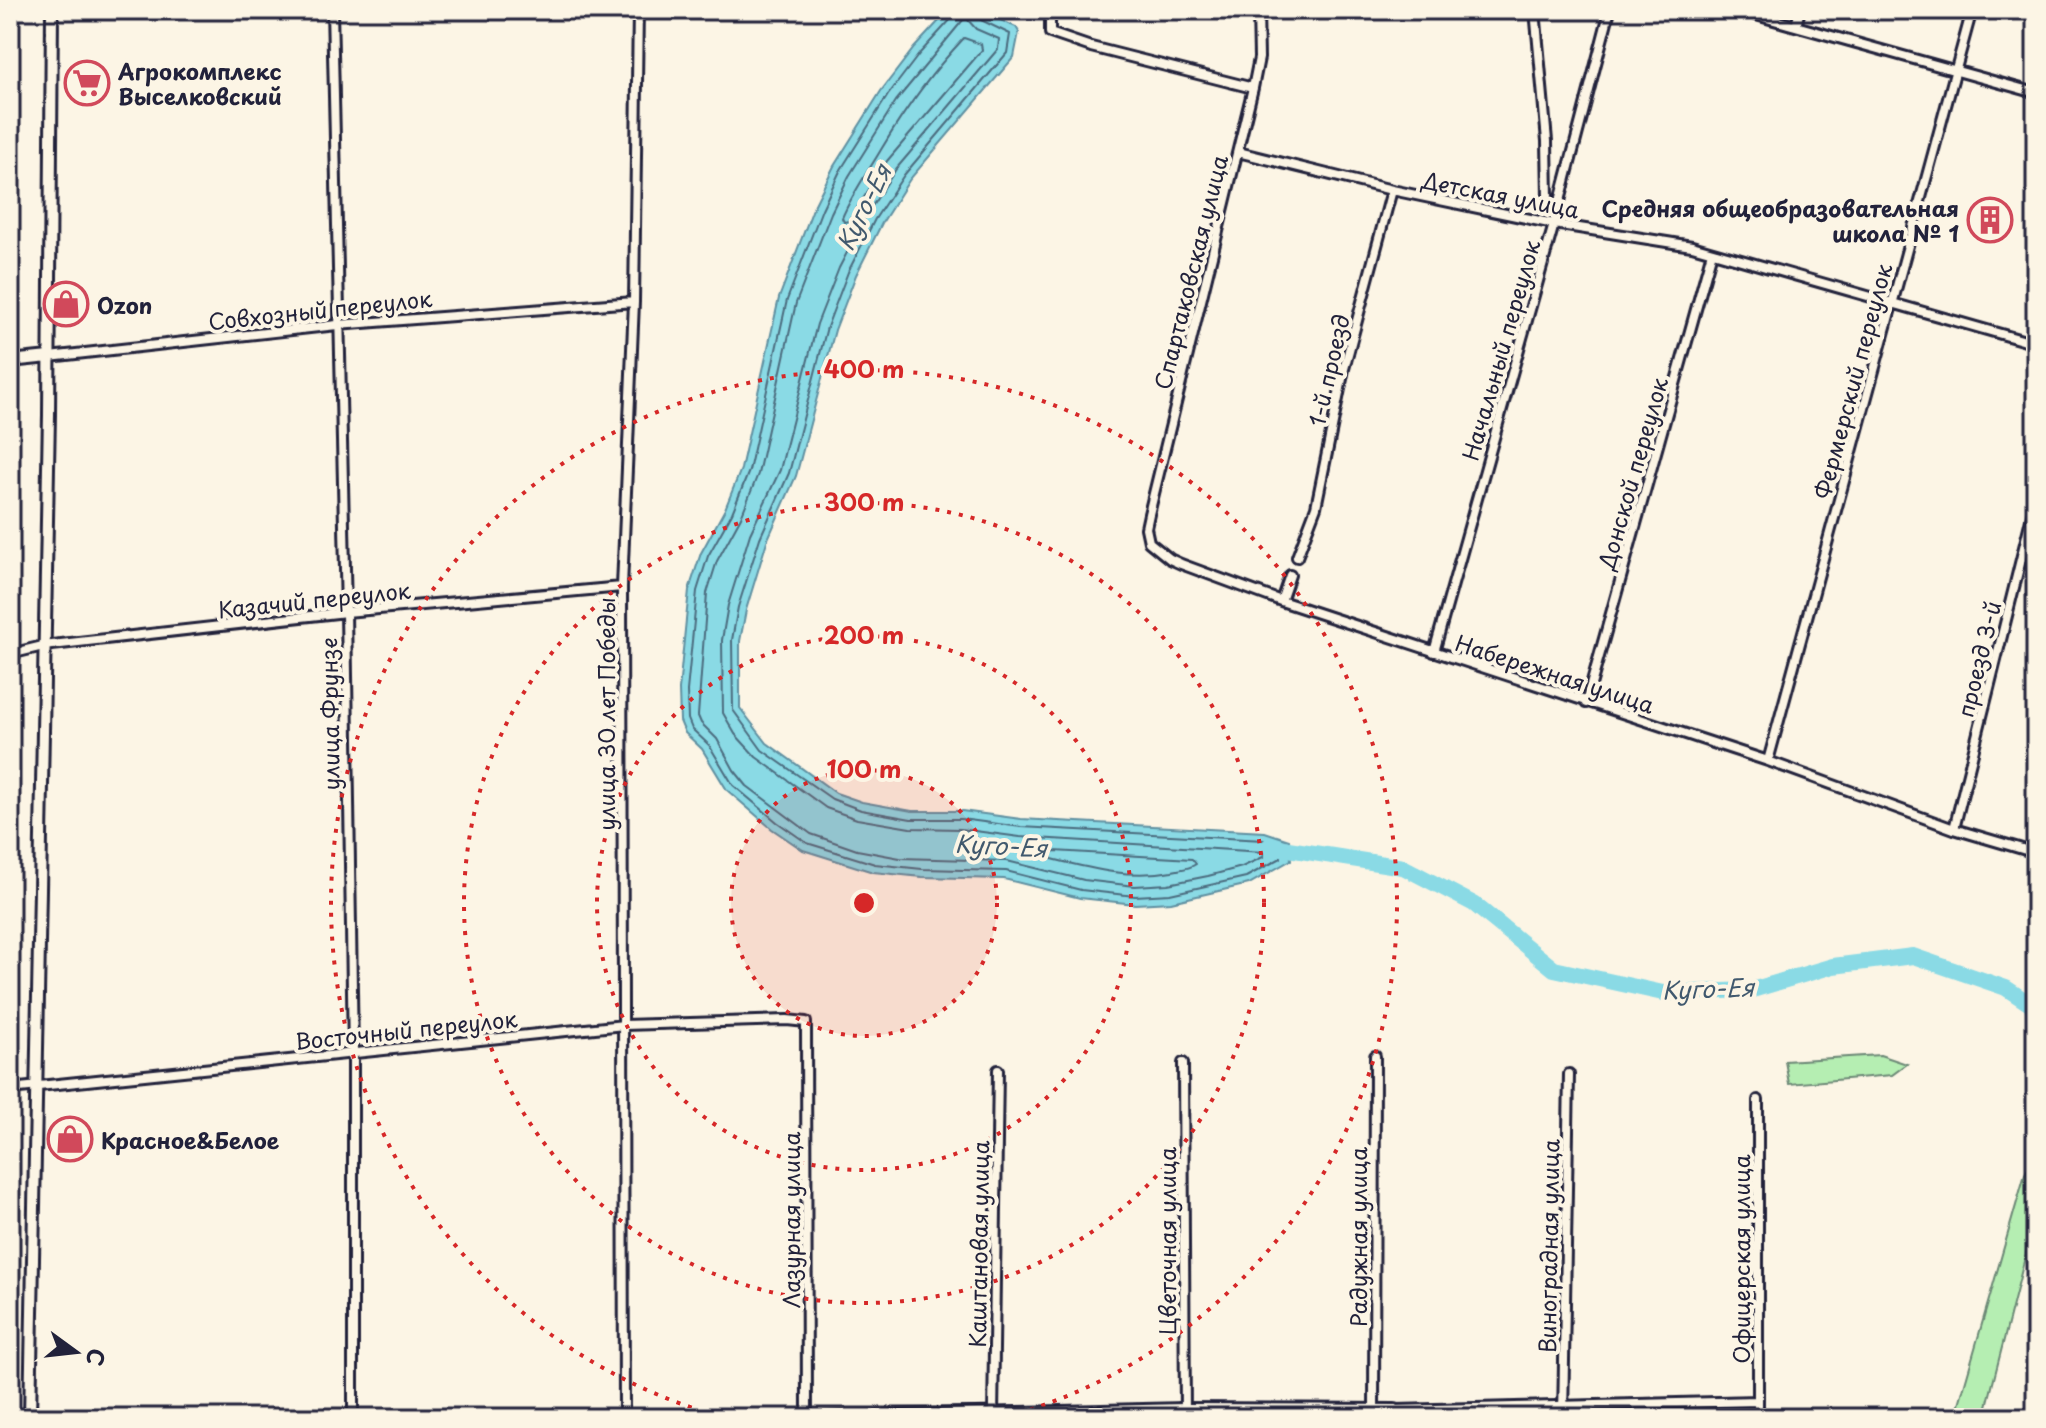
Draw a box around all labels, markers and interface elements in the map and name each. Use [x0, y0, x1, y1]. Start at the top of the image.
place label: Агрокомплекс Выселковский [117, 54, 282, 112]
supermarket icon: Агрокомплекс Выселковский [63, 59, 111, 107]
street label: Спартаковская улица [1145, 151, 1235, 393]
water label: Куго-Ея [827, 156, 900, 256]
street label: Детская улица [1419, 162, 1583, 225]
place label: Средняя общеобразовательная школа № 1 [1602, 191, 1959, 249]
building icon: Средняя общеобразовательная школа № 1 [1966, 196, 2014, 244]
street label: Начальный переулок [1453, 235, 1548, 464]
street label: Фермерский переулок [1805, 259, 1900, 502]
shop icon: Ozon [42, 280, 90, 328]
street label: Совхозный переулок [207, 281, 434, 337]
place label: Ozon [97, 288, 152, 321]
street label: 1-й проезд [1299, 311, 1357, 429]
text: 400 m [823, 350, 905, 386]
street label: Донской переулок [1589, 372, 1675, 574]
text: 300 m [823, 483, 905, 519]
street label: Казачий переулок [216, 572, 413, 626]
street label: улица 30 лет Победы [589, 597, 622, 831]
street label: проезд 3-й [1948, 597, 2008, 721]
text: 200 m [824, 616, 904, 652]
street label: Набережная улица [1451, 625, 1659, 721]
street label: улица Фрунзе [311, 637, 347, 791]
text: 100 m [827, 750, 901, 786]
water label: Куго-Ея [954, 825, 1050, 865]
centre of rings [850, 889, 878, 917]
water label: Куго-Ея [1661, 968, 1757, 1008]
street label: Восточный переулок [293, 1001, 520, 1057]
shop icon: Красное&Белое [46, 1115, 94, 1163]
place label: Красное&Белое [101, 1123, 280, 1156]
street label: Лазурная улица [774, 1131, 807, 1308]
street label: Виноградная улица [1530, 1138, 1566, 1353]
street label: Каштановая улица [960, 1140, 996, 1348]
street label: Цветочная улица [1150, 1147, 1183, 1335]
street label: Радужная улица [1341, 1147, 1374, 1327]
street label: Офицерская улица [1724, 1154, 1757, 1364]
north arrow [36, 1312, 116, 1392]
text: С [79, 1345, 115, 1370]

